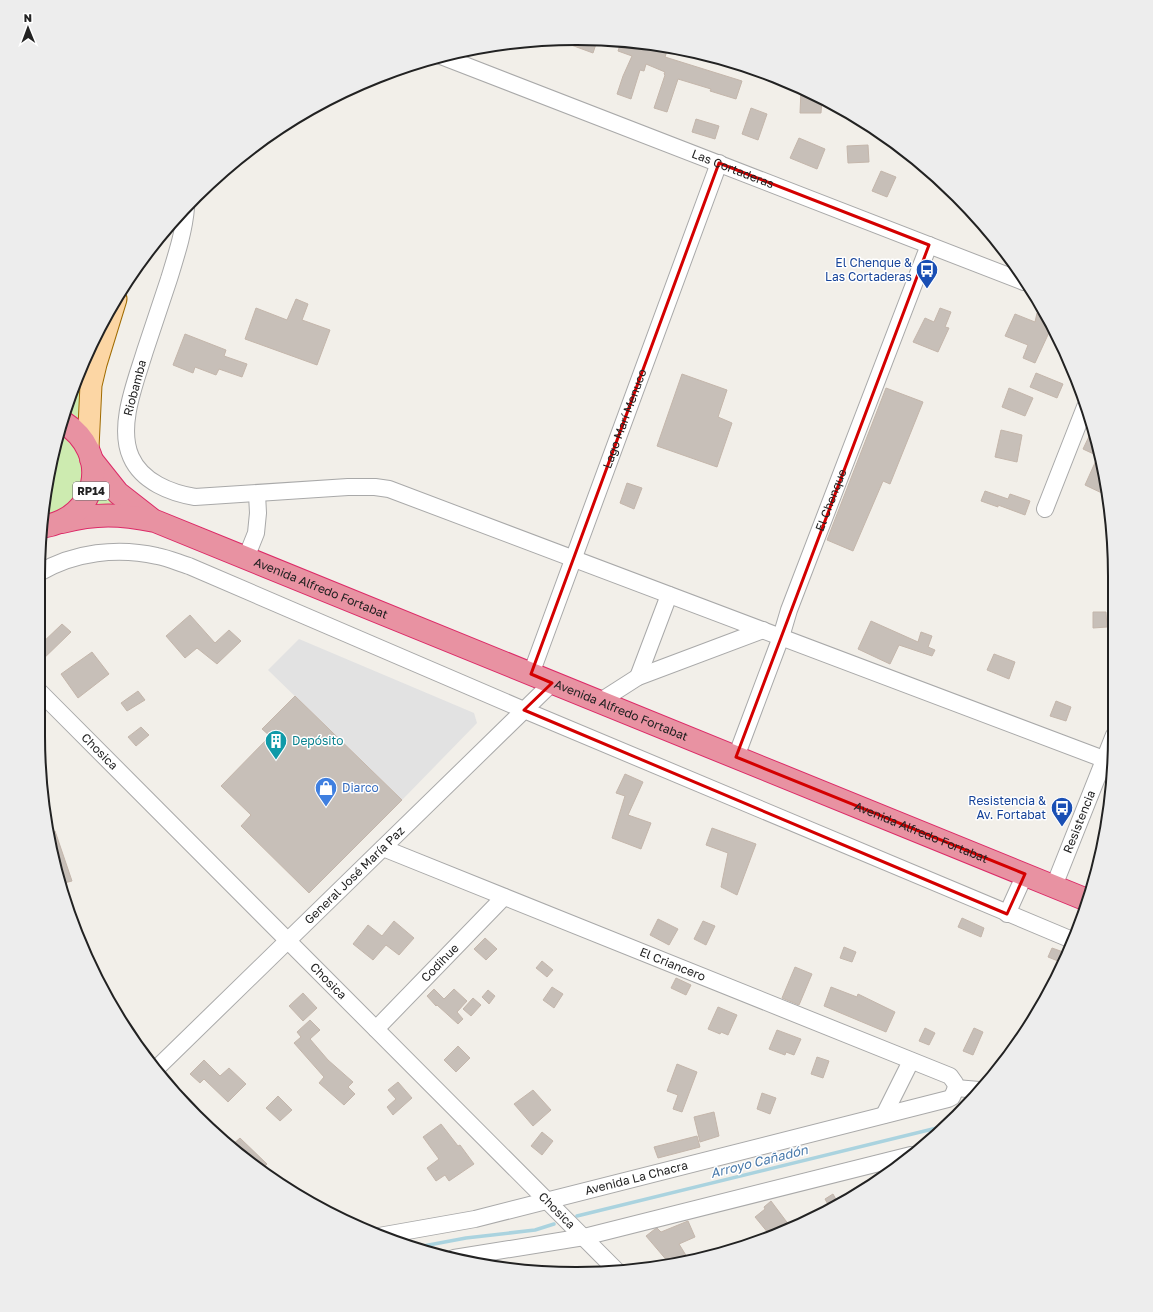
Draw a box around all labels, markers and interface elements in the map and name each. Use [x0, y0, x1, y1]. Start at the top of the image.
north arrow [8, 8, 48, 48]
text: N [24, 11, 32, 24]
street label: Las Cortaderas [690, 146, 776, 191]
place label: El Chenque & Las Cortaderas [825, 255, 912, 284]
bus stop icon: El Chenque & Las Cortaderas [914, 257, 940, 290]
street label: Riobamba [120, 358, 149, 418]
street label: Lago Marí Menuco [599, 367, 650, 470]
street label: El Chenque [812, 467, 849, 533]
road number: RP14 [73, 482, 109, 500]
street label: Avenida Alfredo Fortabat [252, 554, 390, 622]
street label: Avenida Alfredo Fortabat [552, 676, 690, 744]
building icon: Depósito [263, 728, 289, 761]
street label: Chosica [78, 730, 121, 773]
place label: Depósito [292, 733, 344, 748]
shop icon: Diarco [313, 775, 339, 808]
place label: Diarco [342, 780, 379, 795]
street label: Resistencia [1060, 788, 1098, 855]
place label: Resistencia & Av. Fortabat [968, 793, 1046, 822]
bus stop icon: Resistencia & Av. Fortabat [1049, 795, 1075, 828]
street label: Avenida Alfredo Fortabat [852, 798, 991, 866]
street label: General José María Paz [301, 823, 407, 927]
street label: Codihue [418, 940, 462, 985]
street label: El Criancero [638, 944, 708, 984]
street label: Chosica [307, 959, 350, 1002]
water label: Arroyo Cañadón [709, 1141, 810, 1181]
street label: Avenida La Chacra [583, 1157, 689, 1198]
street label: Chosica [536, 1189, 579, 1232]

